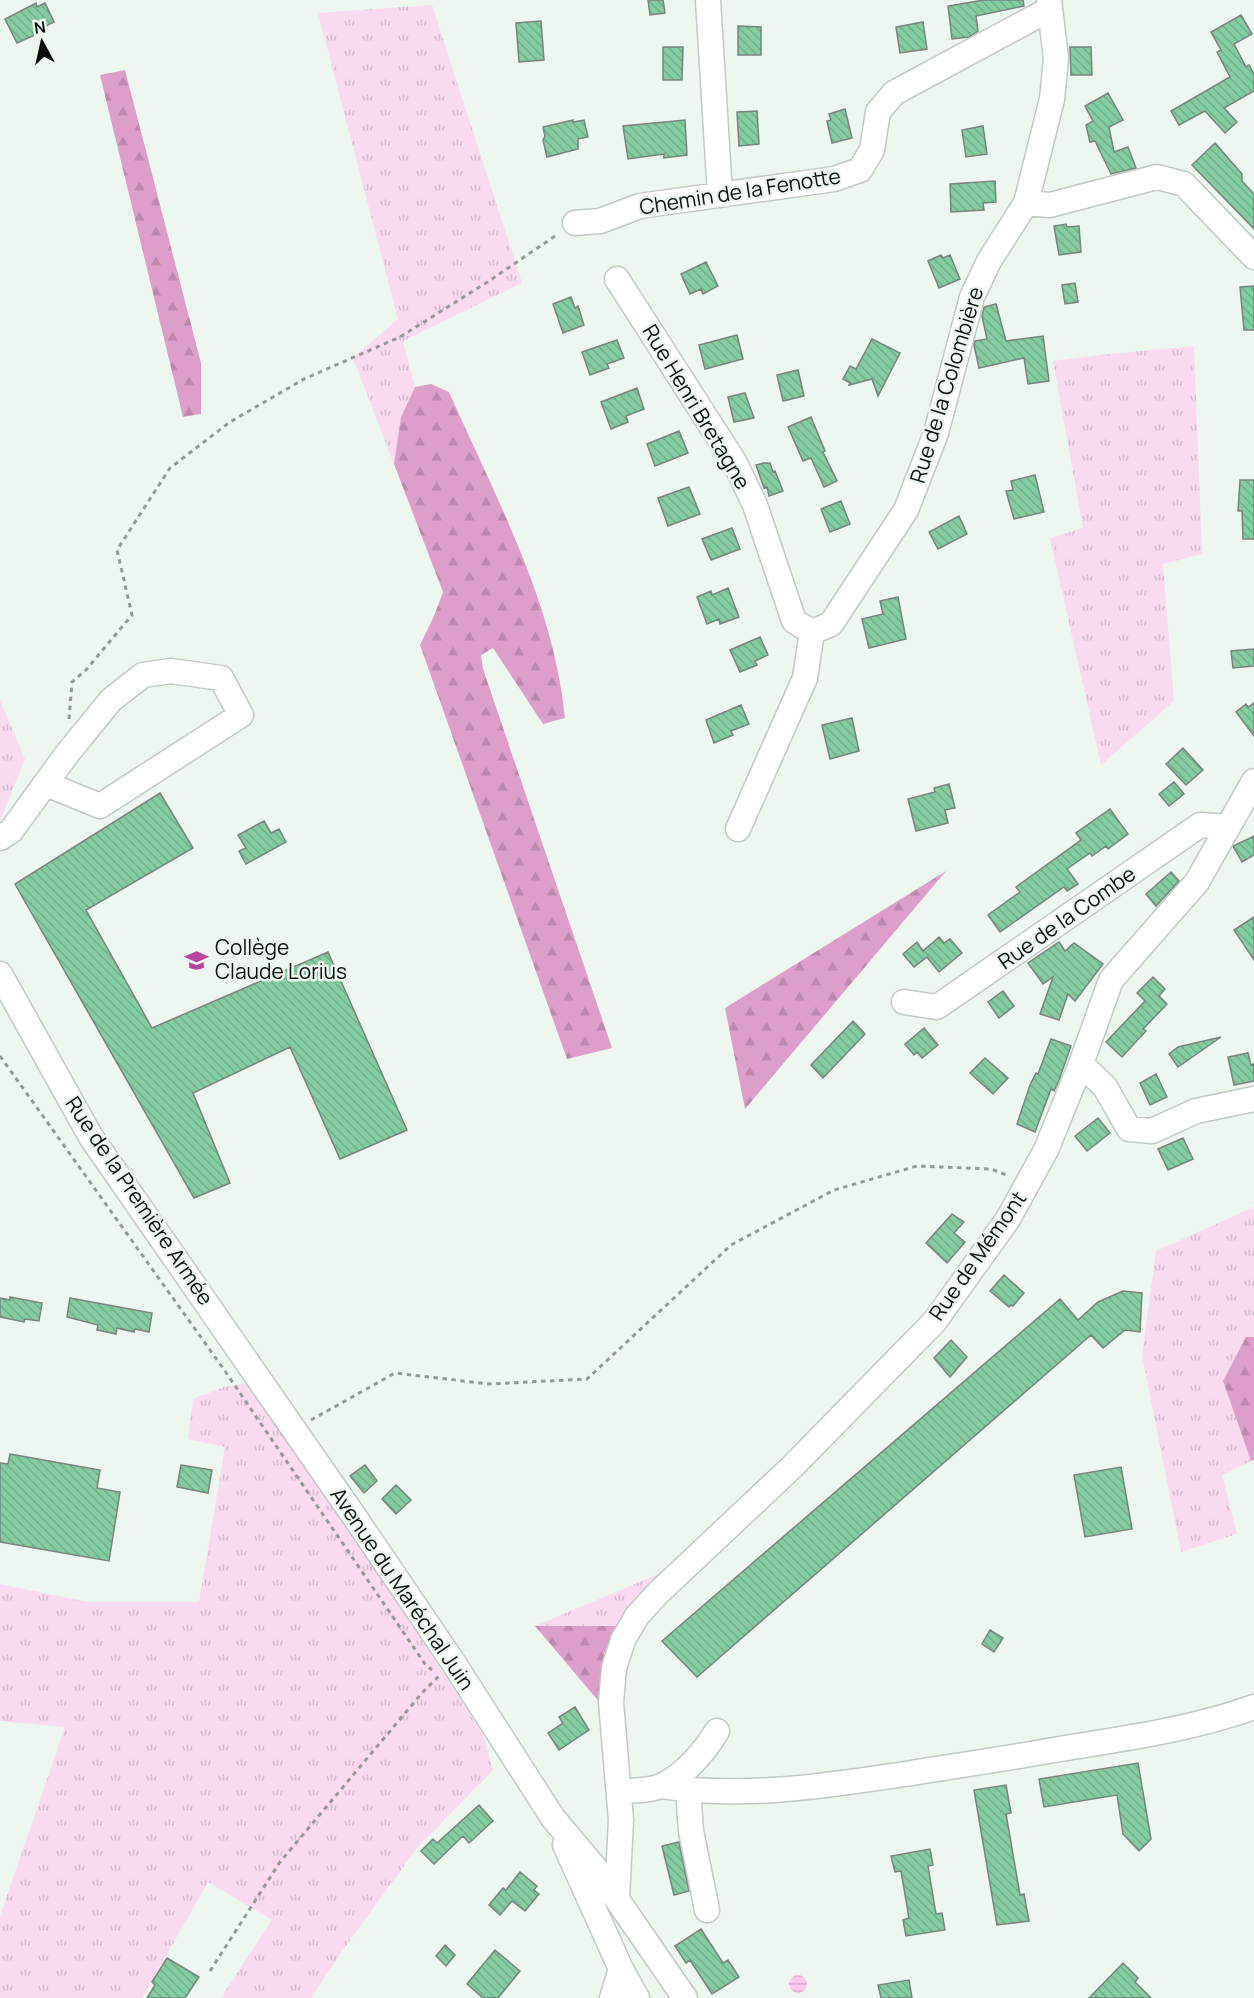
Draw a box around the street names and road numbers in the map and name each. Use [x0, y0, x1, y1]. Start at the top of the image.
street label: Chemin de la Fenotte [637, 161, 842, 221]
street label: Rue de la Colombière [903, 283, 989, 486]
street label: Rue Henri Bretagne [637, 319, 757, 494]
street label: Rue de la Combe [992, 859, 1141, 975]
street label: Rue de la Première Armée [59, 1091, 220, 1310]
street label: Rue de Mémont [922, 1185, 1032, 1326]
street label: Avenue du Maréchal Juin [324, 1482, 481, 1695]

